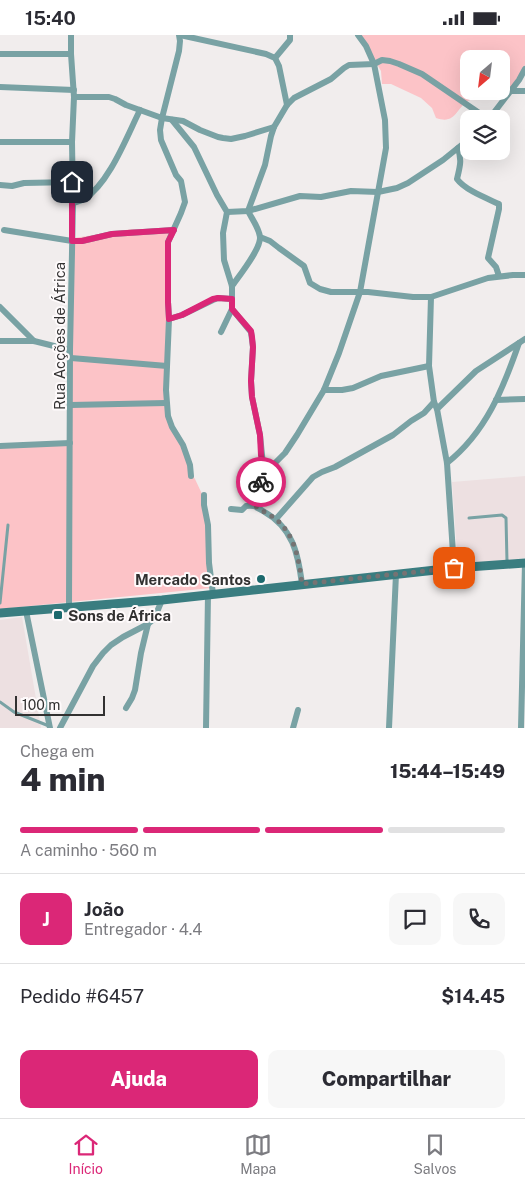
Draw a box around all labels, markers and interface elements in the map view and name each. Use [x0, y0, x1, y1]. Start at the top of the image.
text: 15:40 [25, 7, 76, 29]
north arrow [460, 50, 510, 100]
map controls [460, 50, 510, 160]
button: layers [460, 110, 510, 160]
pin [51, 161, 93, 203]
icon: home [58, 168, 86, 196]
street label: Rua Acções de África [51, 262, 68, 410]
courier [236, 457, 286, 507]
icon: bike [247, 468, 275, 496]
pin [433, 547, 475, 589]
icon: bag [440, 554, 468, 582]
place label: Mercado Santos [135, 571, 251, 588]
marker: Mercado Santos [255, 573, 267, 585]
place label: Sons de África [68, 607, 171, 624]
marker: Sons de África [52, 609, 64, 621]
scale bar [15, 693, 105, 716]
text: 100 m [22, 697, 60, 713]
text: Chega em [20, 742, 94, 761]
text: 15:44–15:49 [390, 760, 505, 782]
text: 4 min [20, 761, 106, 798]
text: A caminho · 560 m [20, 841, 157, 860]
button: chat [389, 893, 441, 945]
button: phone [453, 893, 505, 945]
text: João [84, 898, 124, 920]
text: J [42, 908, 50, 930]
text: Entregador · 4.4 [84, 920, 202, 939]
text: Pedido #6457 [20, 985, 144, 1007]
text: $14.45 [441, 985, 505, 1007]
button: Ajuda [20, 1050, 258, 1108]
button: Compartilhar [268, 1050, 505, 1108]
tab: Início [69, 1131, 103, 1177]
tab: Mapa [240, 1131, 276, 1177]
tab: Salvos [413, 1131, 456, 1177]

